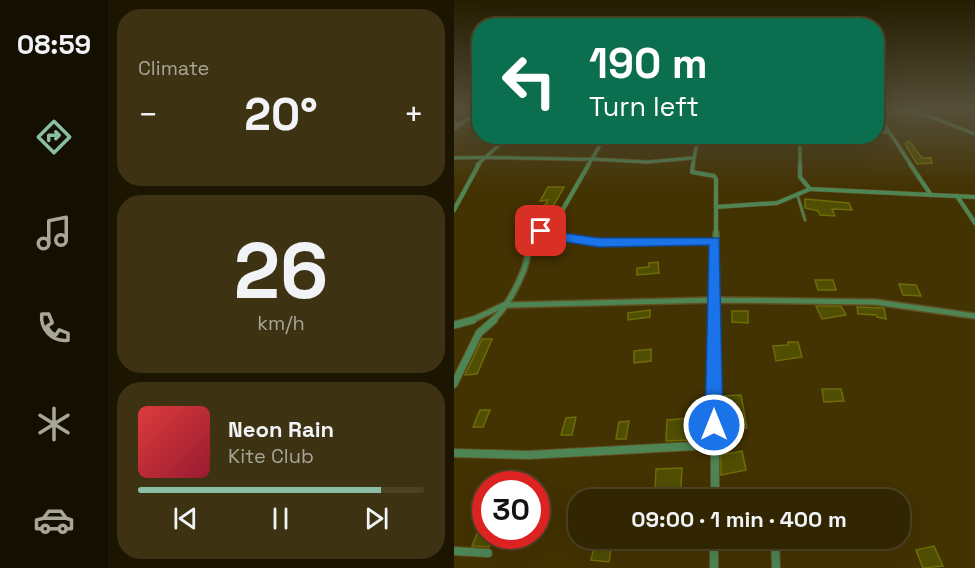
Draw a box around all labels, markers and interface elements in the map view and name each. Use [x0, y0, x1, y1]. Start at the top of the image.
text: 08:59 [17, 27, 91, 62]
text: 190 m [589, 37, 708, 90]
icon: left [490, 42, 568, 120]
text: Climate [138, 55, 209, 81]
text: 20° [244, 86, 318, 143]
text: Turn left [589, 89, 699, 124]
text: − [138, 94, 158, 136]
text: + [404, 94, 424, 136]
icon: directions [33, 116, 75, 158]
pin [515, 205, 566, 256]
icon: music [33, 212, 75, 254]
icon: arrive [524, 214, 557, 247]
text: 26 [234, 221, 328, 321]
icon: phone [33, 307, 75, 349]
text: km/h [257, 310, 305, 336]
position arrow [682, 393, 746, 457]
icon: climate [33, 403, 75, 445]
text: Neon Rain [228, 415, 334, 443]
text: Kite Club [228, 443, 314, 469]
speed limit sign: 30 [472, 471, 550, 549]
icon: car [33, 499, 75, 541]
icon: previous [169, 502, 202, 535]
icon: pause [264, 502, 297, 535]
icon: next [360, 502, 393, 535]
text: 09:00 · 1 min · 400 m [631, 505, 847, 533]

